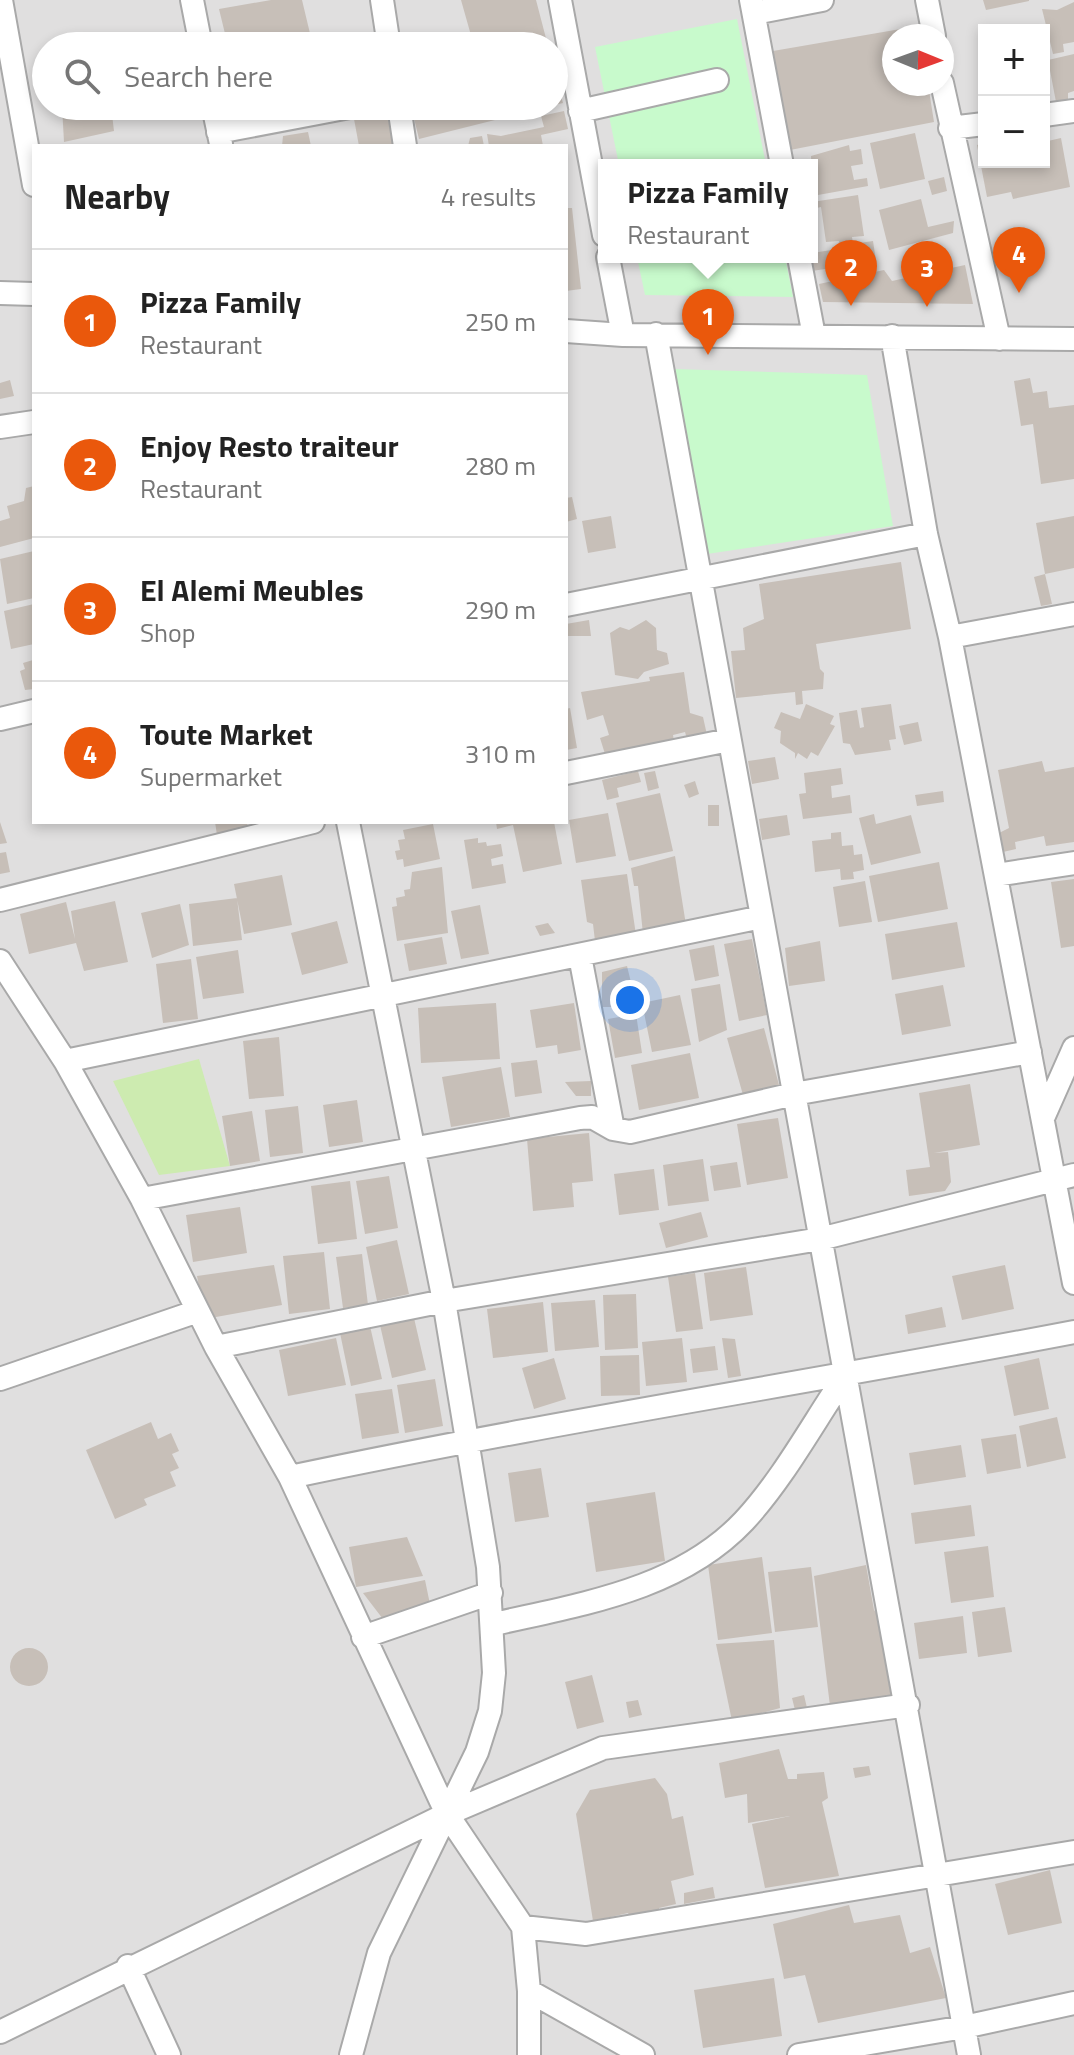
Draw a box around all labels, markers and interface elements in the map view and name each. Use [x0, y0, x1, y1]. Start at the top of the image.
north arrow [882, 24, 954, 96]
map controls [978, 24, 1050, 168]
button: + [978, 24, 1050, 96]
search box [32, 32, 568, 120]
text: Search here [124, 53, 273, 99]
icon: search [60, 54, 104, 98]
button: − [978, 96, 1050, 168]
popup [598, 159, 818, 263]
text: Pizza Family [627, 169, 789, 215]
text: Nearby [64, 170, 170, 222]
text: 4 results [441, 177, 536, 216]
text: Restaurant [627, 215, 749, 254]
pin: 4 [993, 227, 1045, 293]
pin: 2 [825, 240, 877, 306]
pin: 3 [901, 241, 953, 307]
text: Pizza Family [140, 279, 301, 325]
pin: 1 [682, 289, 734, 355]
text: 1 [83, 302, 97, 341]
text: 250 m [465, 302, 536, 341]
text: Restaurant [140, 325, 262, 364]
text: Enjoy Resto traiteur [140, 423, 399, 469]
text: 2 [83, 446, 97, 485]
text: 280 m [465, 446, 536, 485]
text: Restaurant [140, 469, 262, 508]
text: El Alemi Meubles [140, 567, 364, 613]
text: 3 [83, 590, 97, 629]
text: 290 m [465, 590, 536, 629]
text: Shop [140, 613, 195, 652]
text: Toute Market [140, 711, 313, 757]
text: 4 [83, 734, 97, 773]
text: 310 m [465, 734, 536, 773]
text: Supermarket [140, 757, 282, 796]
your location [610, 980, 650, 1020]

